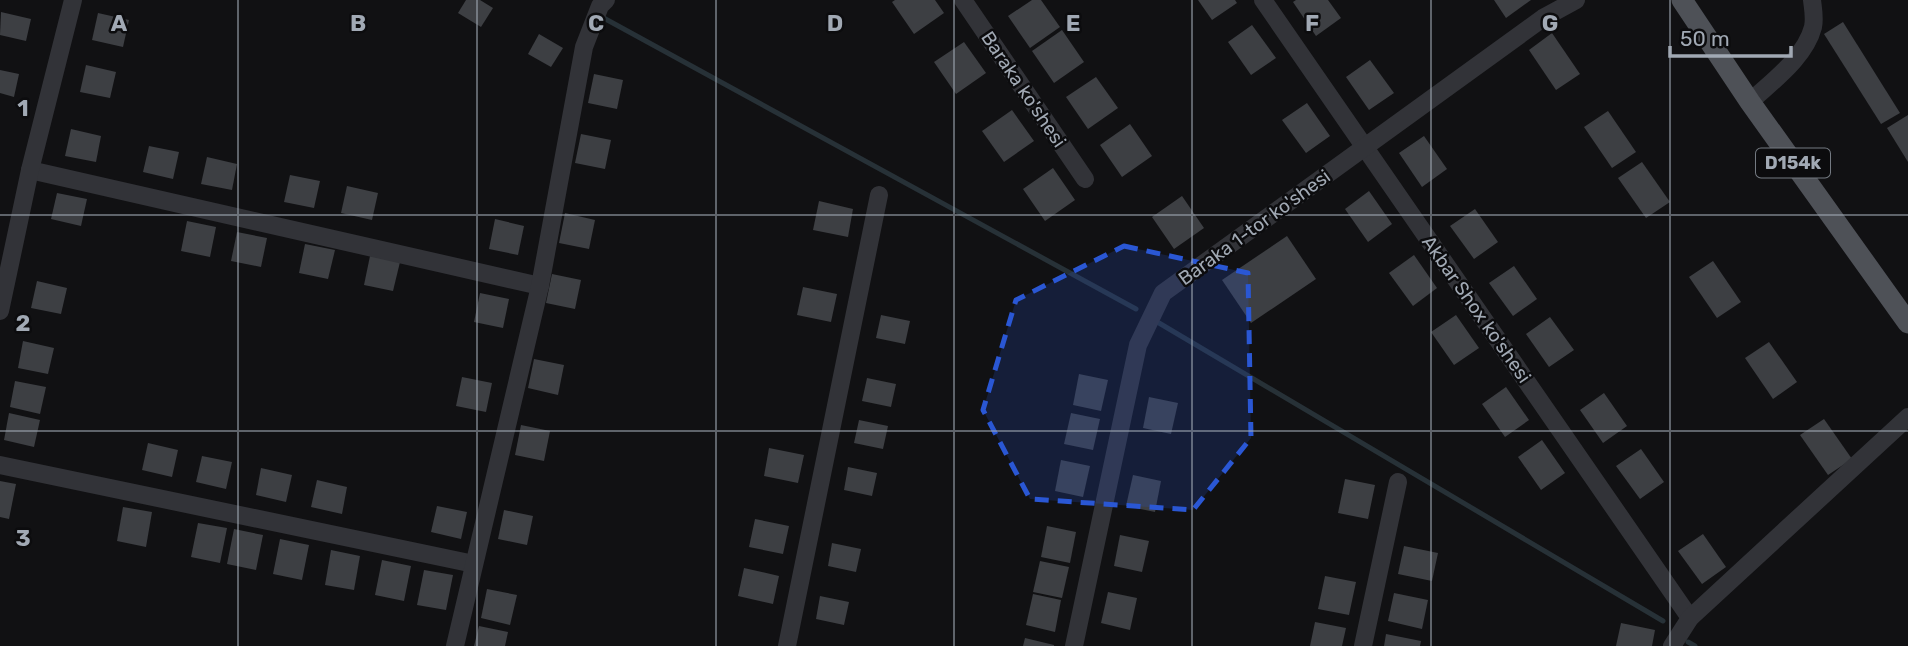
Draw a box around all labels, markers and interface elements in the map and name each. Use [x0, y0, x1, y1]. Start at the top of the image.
text: A [111, 9, 128, 37]
text: B [350, 9, 366, 37]
text: C [588, 9, 604, 37]
text: D [827, 9, 843, 37]
text: E [1066, 9, 1080, 37]
text: F [1305, 9, 1319, 37]
text: G [1542, 9, 1558, 37]
scale bar [1670, 14, 1791, 58]
text: 50 m [1680, 26, 1730, 51]
street label: Baraka ko'shesi [976, 27, 1071, 152]
text: 1 [17, 94, 29, 122]
road number: D154k [1756, 148, 1830, 178]
street label: Baraka 1-tor ko'shesi [1174, 165, 1335, 290]
street label: Akbar Shox ko'shesi [1417, 231, 1536, 387]
text: 2 [16, 309, 30, 337]
text: 3 [15, 524, 31, 552]

